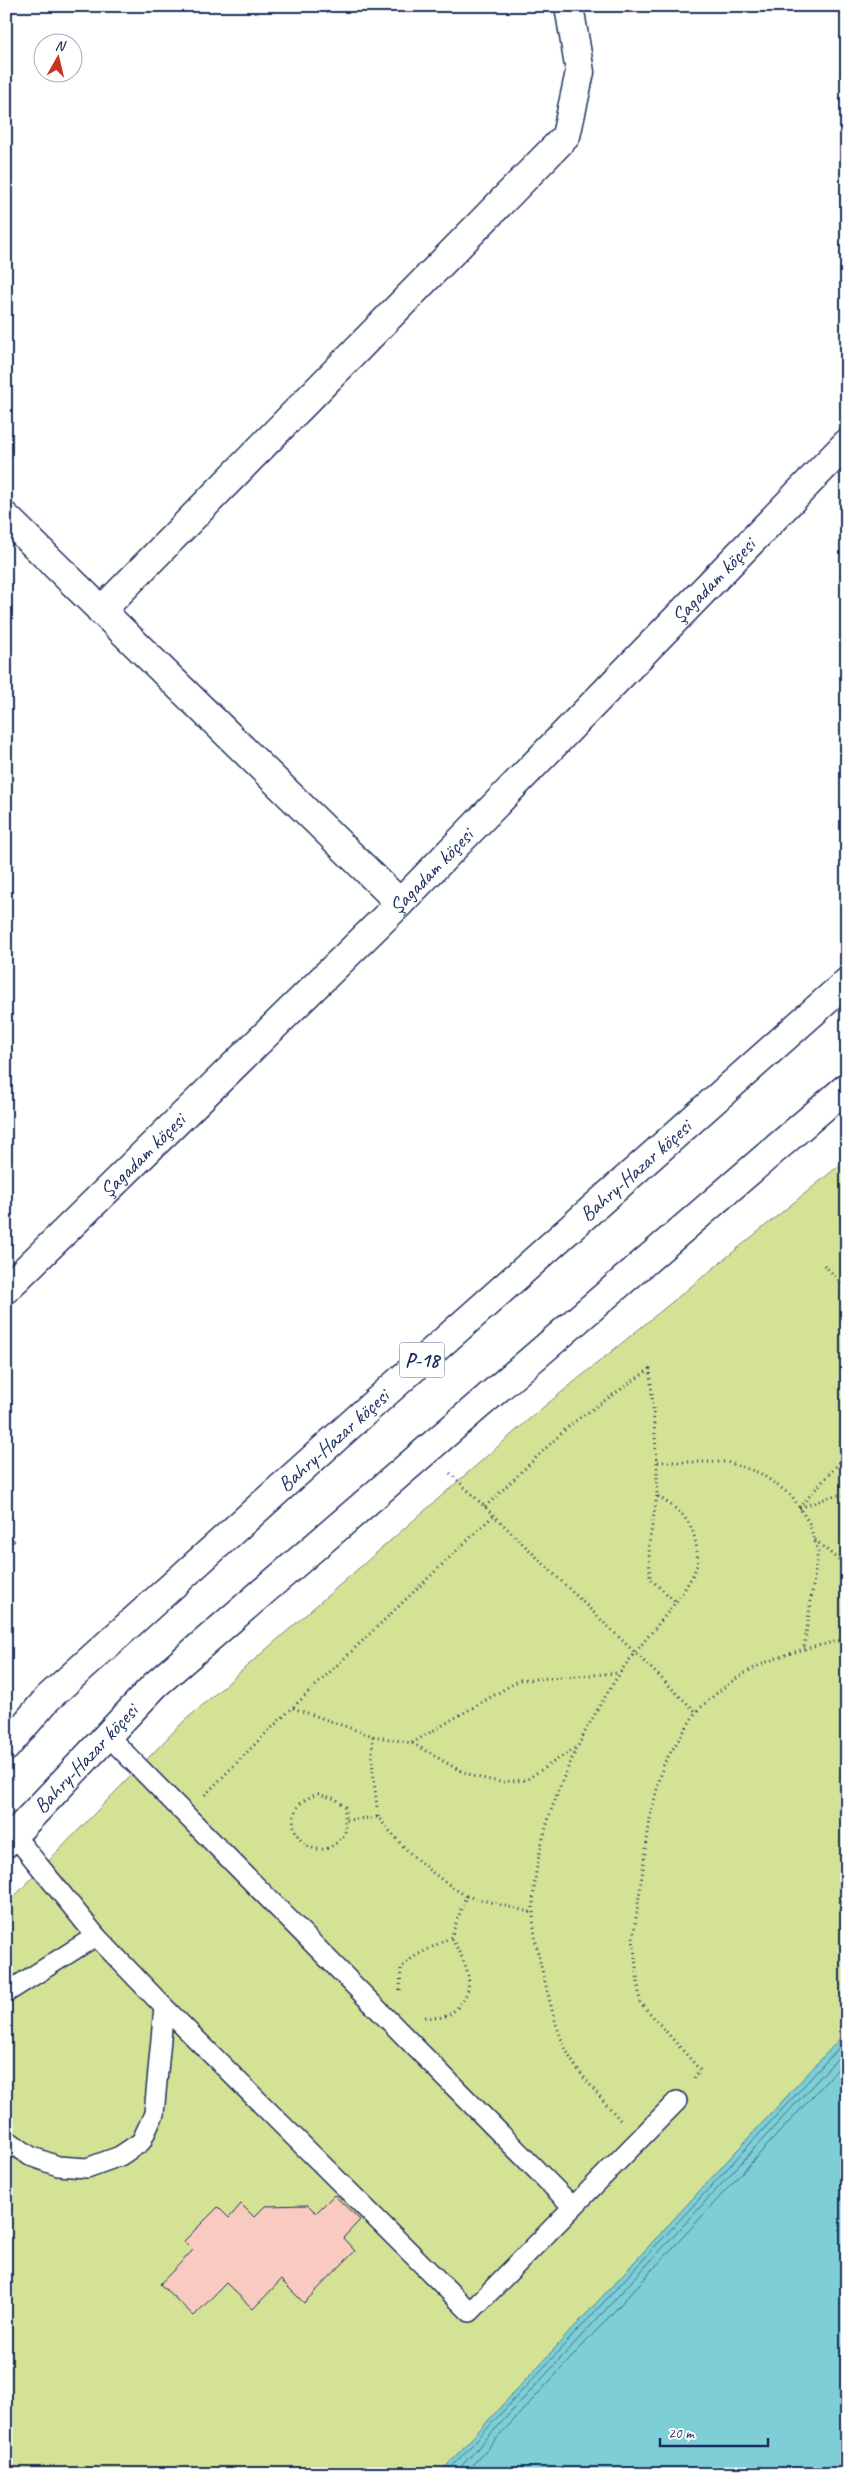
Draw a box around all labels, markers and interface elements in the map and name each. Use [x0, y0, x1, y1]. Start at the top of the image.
north arrow [32, 32, 82, 82]
text: N [54, 37, 68, 55]
street label: Şagadam köçesi [666, 530, 763, 629]
street label: Şagadam köçesi [384, 821, 481, 920]
street label: Şagadam köçesi [94, 1106, 193, 1203]
street label: Bahry-Hazar köçesi [574, 1112, 699, 1227]
road number: P-18 [400, 1342, 444, 1378]
street label: Bahry-Hazar köçesi [272, 1381, 396, 1497]
street label: Bahry-Hazar köçesi [28, 1696, 145, 1819]
scale bar [660, 2415, 768, 2447]
text: 20 m [668, 2424, 695, 2443]

